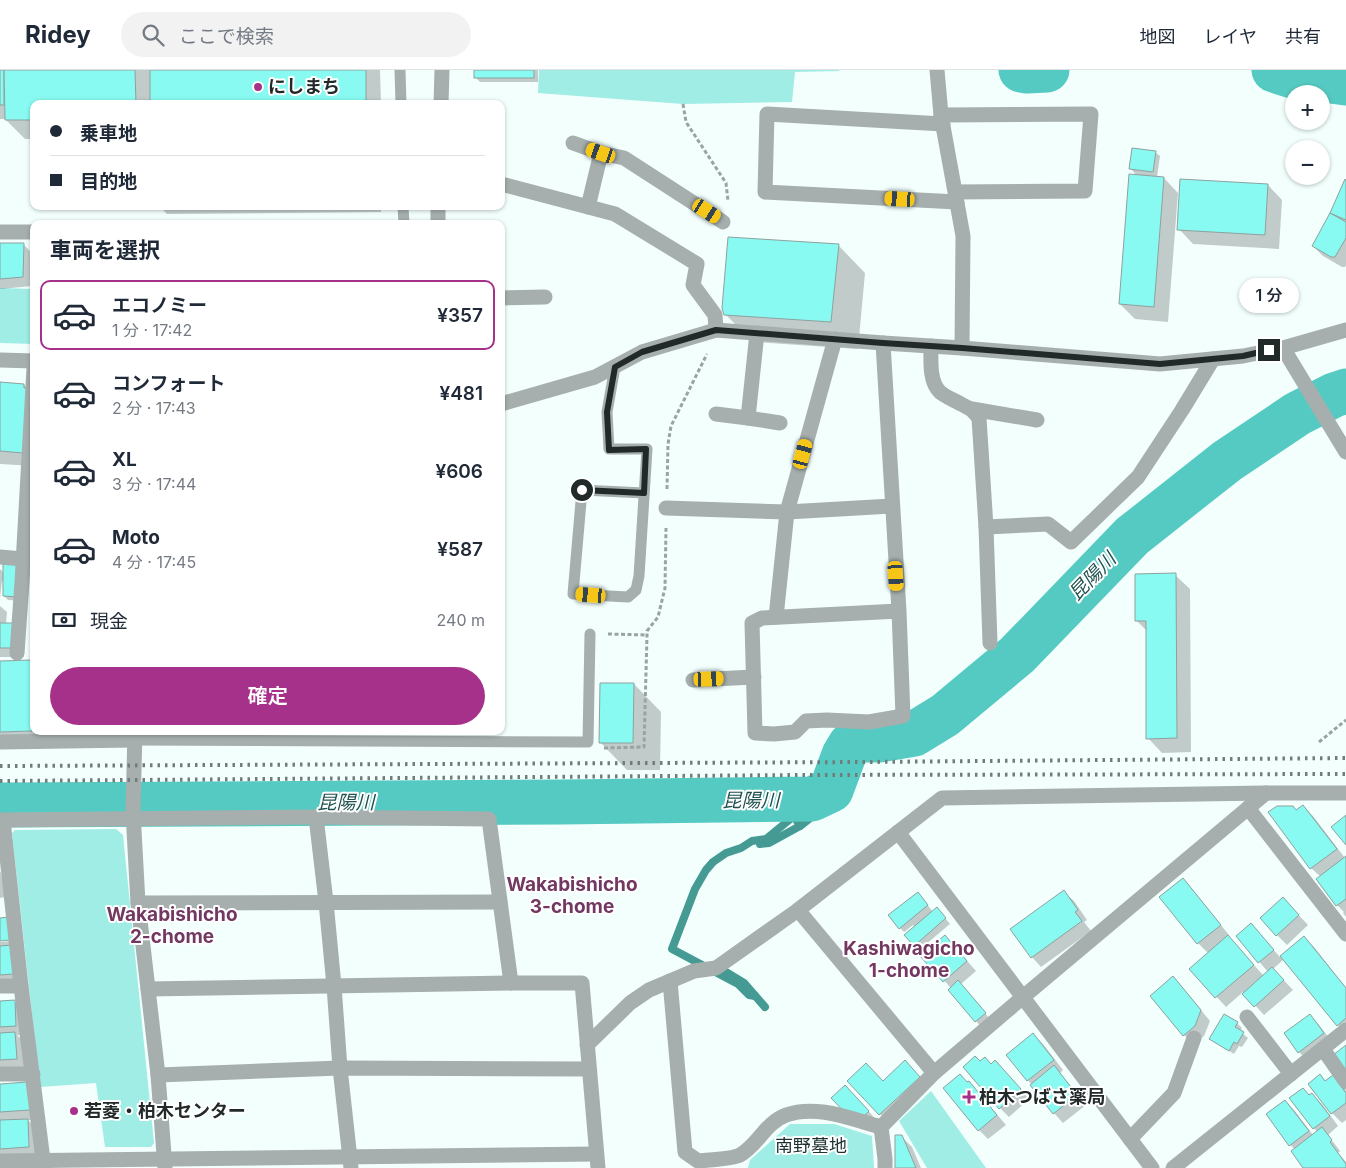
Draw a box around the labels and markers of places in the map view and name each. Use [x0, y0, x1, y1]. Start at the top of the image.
place label: にしまち [268, 76, 340, 97]
marker: にしまち [252, 81, 264, 93]
place label: 柏木つばさ薬局 [979, 1086, 1105, 1107]
marker: 柏木つばさ薬局 [963, 1091, 975, 1103]
place label: 若菱・柏木センター [84, 1100, 246, 1121]
marker: 若菱・柏木センター [68, 1105, 80, 1117]

